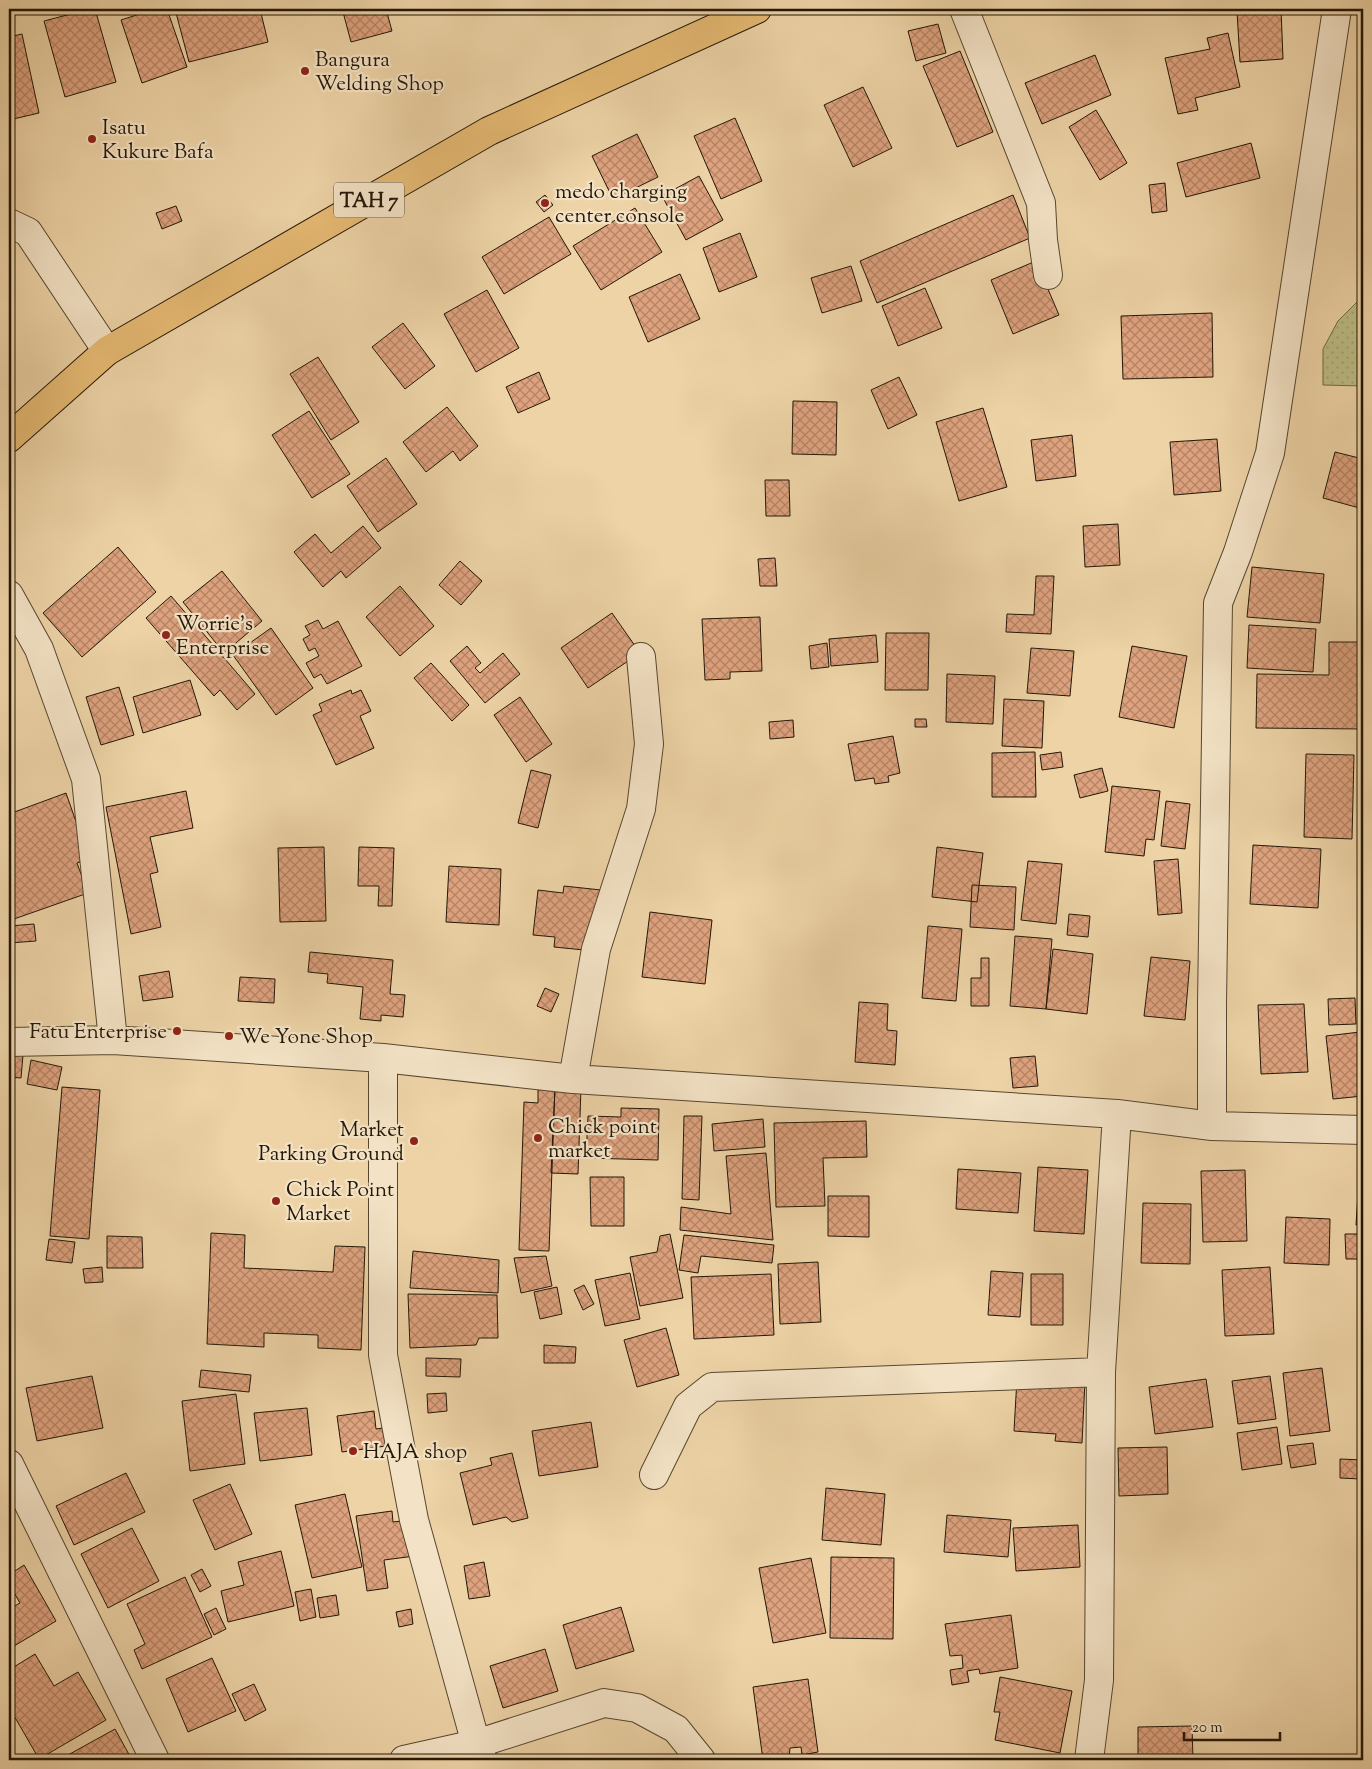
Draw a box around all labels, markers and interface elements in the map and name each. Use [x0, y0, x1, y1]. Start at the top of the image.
place label: Bangura Welding Shop [315, 46, 444, 100]
marker: Bangura Welding Shop [299, 65, 311, 77]
place label: Isatu Kukure Bafa [102, 114, 214, 168]
marker: Isatu Kukure Bafa [86, 133, 98, 145]
place label: medo charging center console [555, 178, 687, 232]
road number: TAH 7 [334, 182, 404, 218]
marker: medo charging center console [539, 197, 551, 209]
place label: Worrie's Enterprise [176, 610, 269, 664]
marker: Worrie's Enterprise [160, 629, 172, 641]
place label: Fatu Enterprise [29, 1018, 167, 1048]
place label: We Yone Shop [239, 1023, 373, 1053]
marker: Fatu Enterprise [171, 1025, 183, 1037]
marker: We Yone Shop [223, 1030, 235, 1042]
place label: Chick point market [548, 1113, 657, 1167]
place label: Market Parking Ground [258, 1116, 404, 1170]
marker: Chick point market [532, 1132, 544, 1144]
marker: Market Parking Ground [408, 1135, 420, 1147]
place label: Chick Point Market [286, 1176, 394, 1230]
marker: Chick Point Market [270, 1195, 282, 1207]
place label: HAJA shop [363, 1438, 467, 1468]
marker: HAJA shop [347, 1445, 359, 1457]
scale bar [1184, 1709, 1281, 1741]
text: 20 m [1192, 1718, 1223, 1739]

